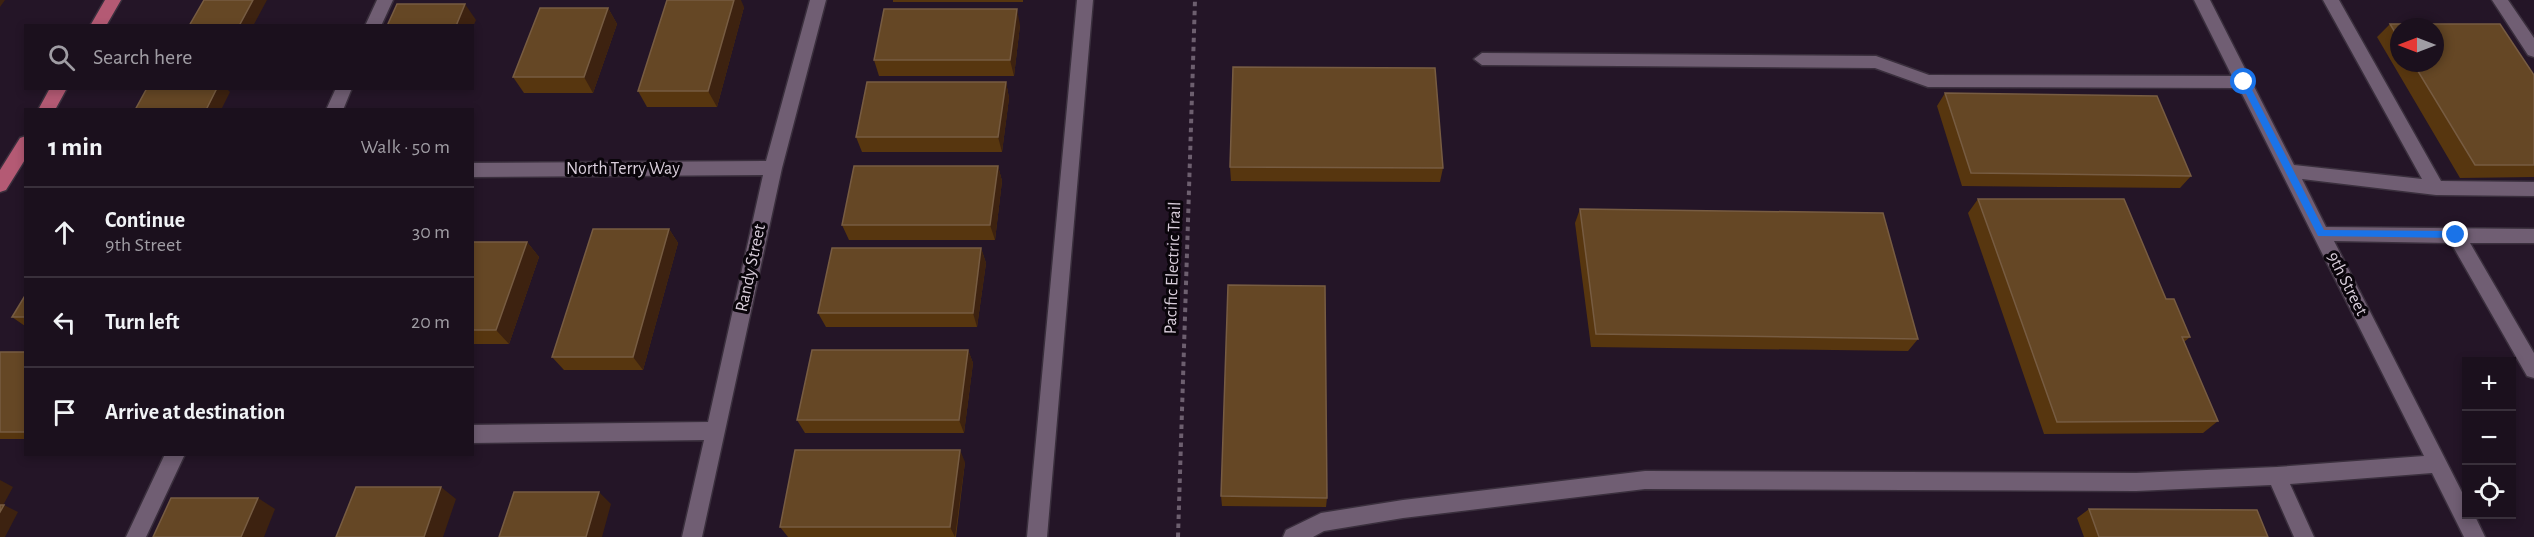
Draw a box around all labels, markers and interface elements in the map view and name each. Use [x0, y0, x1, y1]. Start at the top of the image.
north arrow [2390, 18, 2444, 72]
search box [24, 24, 474, 90]
icon: search [45, 41, 78, 74]
text: Search here [93, 46, 192, 68]
route start [2230, 68, 2256, 94]
text: 1 min [48, 134, 103, 160]
text: Walk · 50 m [361, 137, 450, 157]
street label: North Terry Way [566, 160, 680, 178]
street label: Pacific Electric Trail [1162, 201, 1184, 335]
text: Continue [105, 209, 185, 231]
icon: ahead [48, 216, 81, 249]
route end [2442, 221, 2468, 247]
text: 30 m [412, 222, 450, 242]
street label: Randy Street [733, 222, 769, 314]
text: 9th Street [105, 235, 182, 255]
street label: 9th Street [2323, 249, 2371, 319]
icon: left [48, 306, 81, 339]
text: Turn left [105, 311, 179, 333]
text: 20 m [411, 312, 450, 332]
map controls [2462, 357, 2516, 519]
button: + [2462, 357, 2516, 411]
icon: arrive [48, 396, 81, 429]
text: Arrive at destination [105, 401, 285, 423]
button: − [2462, 411, 2516, 465]
button: locate [2462, 465, 2516, 519]

